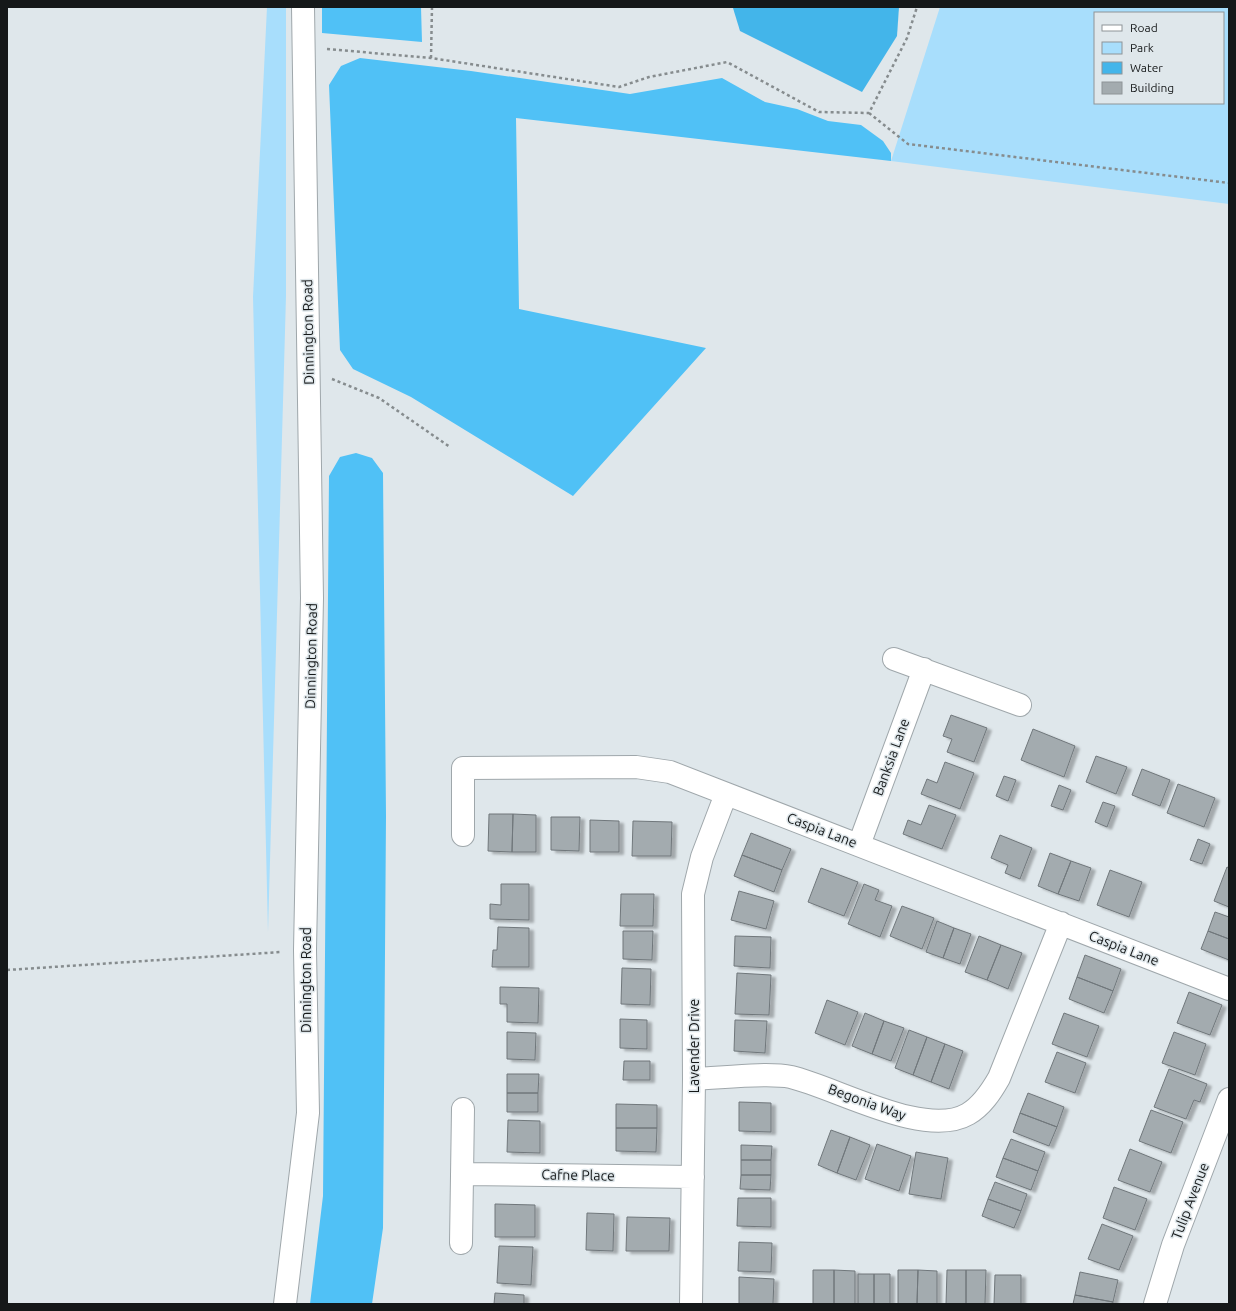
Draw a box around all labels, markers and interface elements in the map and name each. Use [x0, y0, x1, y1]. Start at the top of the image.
legend [1094, 12, 1224, 104]
text: Road [1130, 21, 1158, 34]
text: Park [1130, 41, 1154, 54]
text: Water [1130, 61, 1163, 74]
text: Building [1130, 81, 1174, 94]
street label: Dinnington Road [299, 279, 317, 385]
street label: Dinnington Road [302, 603, 320, 709]
street label: Banksia Lane [870, 716, 912, 798]
street label: Caspia Lane [785, 809, 859, 851]
street label: Dinnington Road [298, 927, 314, 1033]
street label: Caspia Lane [1087, 927, 1161, 969]
street label: Lavender Drive [686, 999, 702, 1093]
street label: Begonia Way [826, 1081, 908, 1123]
street label: Tulip Avenue [1168, 1160, 1212, 1242]
street label: Cafne Place [541, 1166, 615, 1184]

